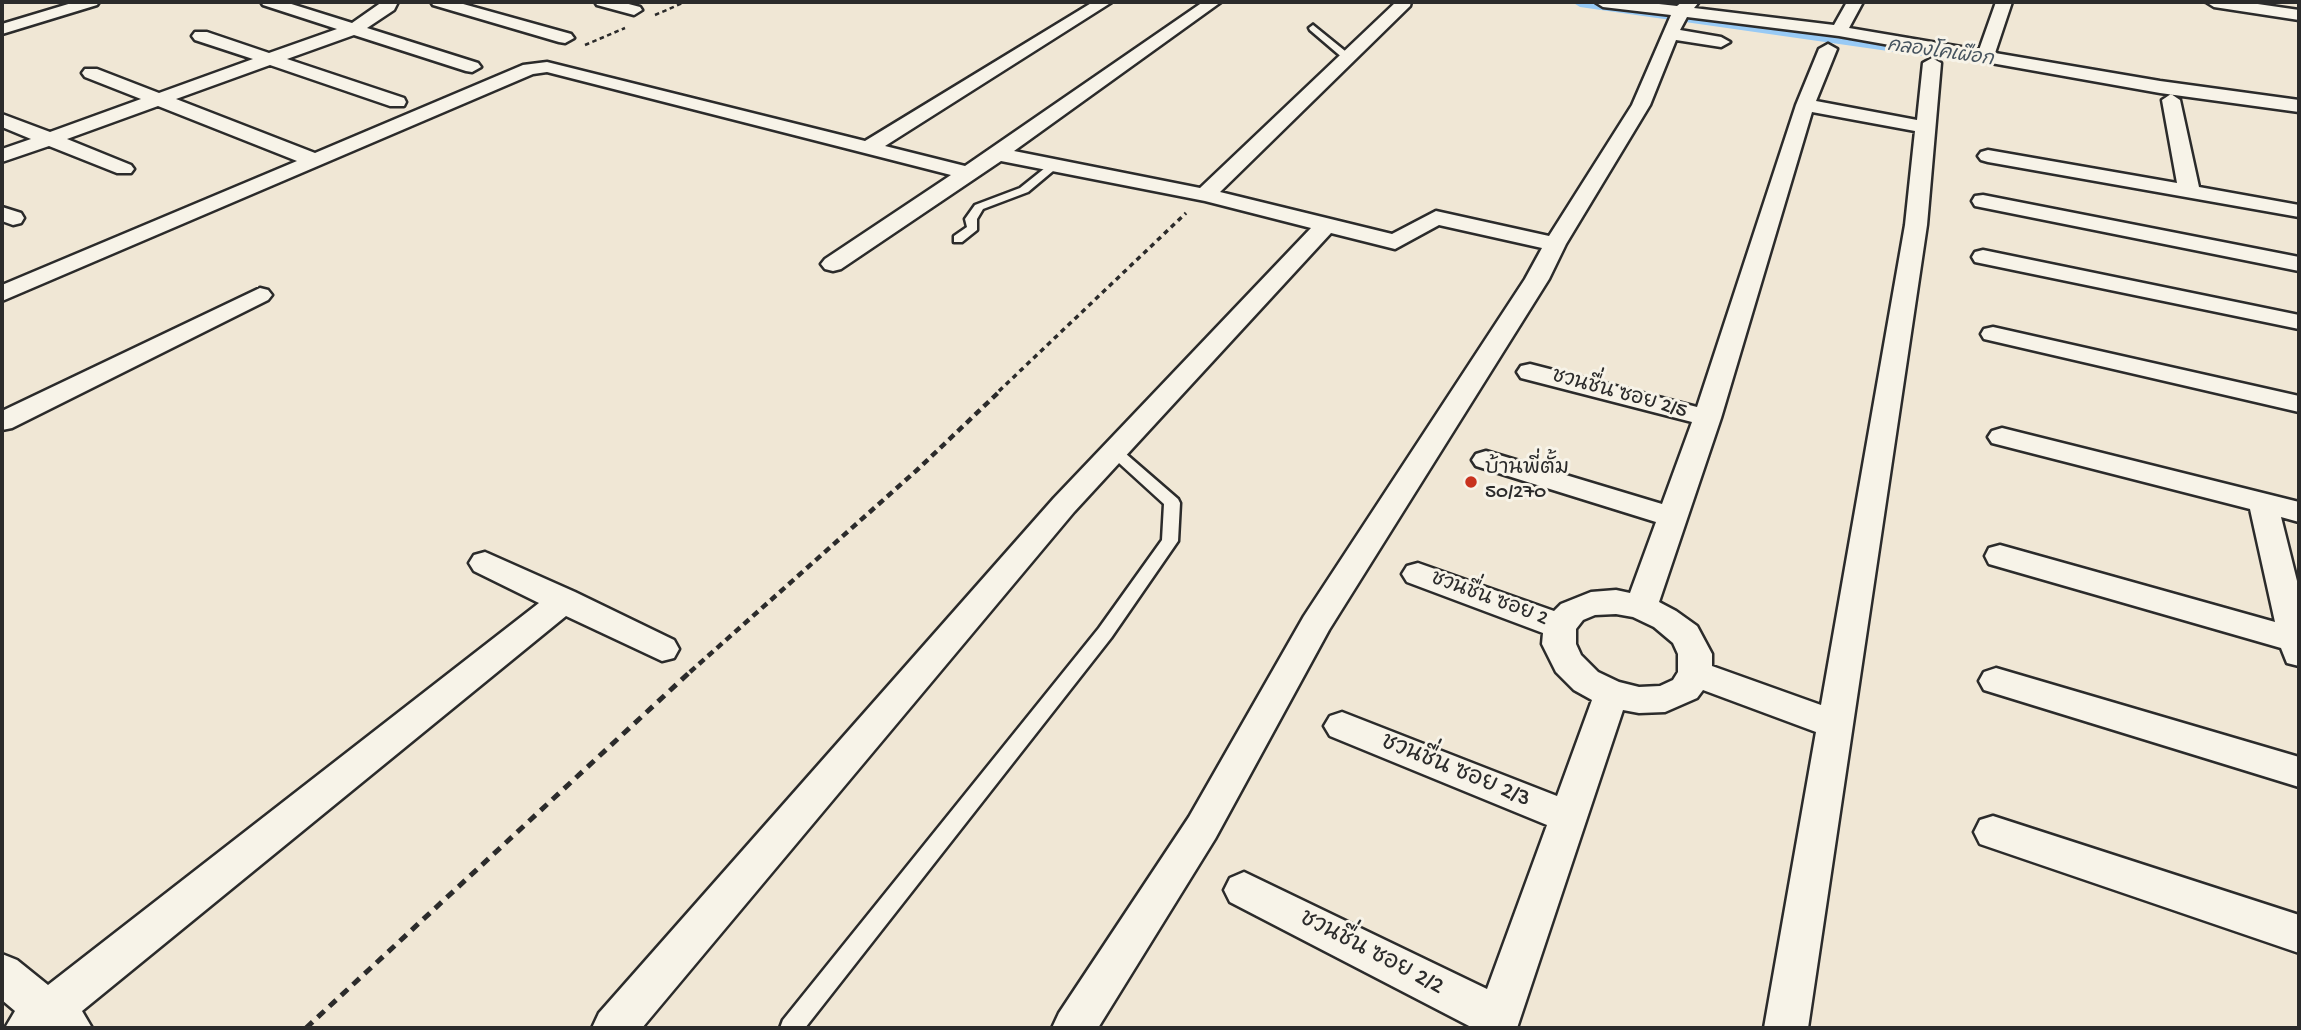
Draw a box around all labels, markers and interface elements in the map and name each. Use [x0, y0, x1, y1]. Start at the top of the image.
water label: คลองโคเผือก [1886, 35, 1994, 73]
street label: ชวนชื่น ซอย 2/5 [1549, 365, 1689, 425]
place label: บ้านพี่ตั้ม 50/270 [1485, 457, 1569, 507]
marker: บ้านพี่ตั้ม 50/270 [1463, 474, 1479, 490]
street label: ชวนชื่น ซอย 2 [1427, 567, 1551, 633]
street label: ชวนชื่น ซอย 2/3 [1376, 729, 1534, 815]
street label: ชวนชื่น ซอย 2/2 [1294, 905, 1448, 1003]

